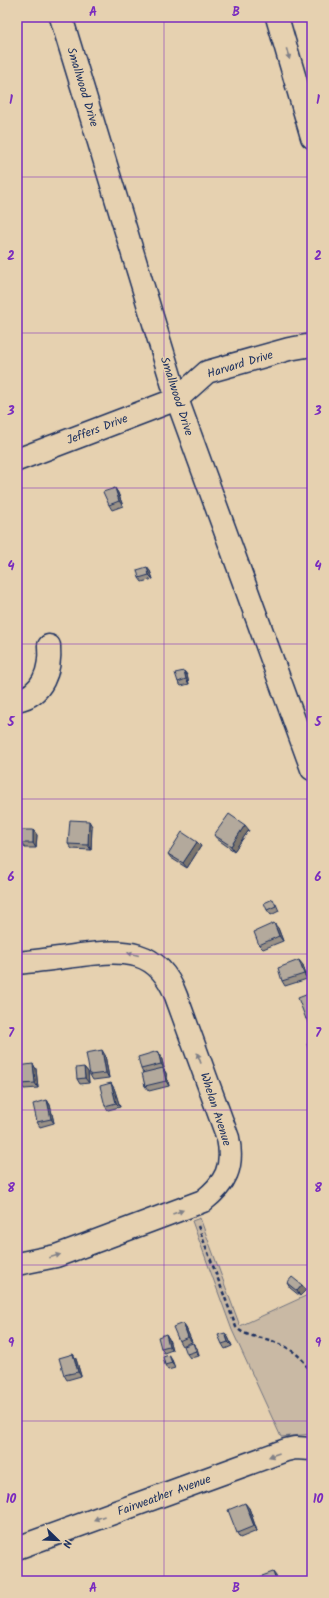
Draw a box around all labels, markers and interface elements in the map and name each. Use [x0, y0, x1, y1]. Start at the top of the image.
text: A [89, 2, 97, 23]
text: B [232, 2, 240, 23]
street label: Smallwood Drive [61, 45, 104, 130]
one-way arrow [285, 49, 291, 61]
text: 1 [9, 90, 13, 111]
text: 1 [316, 90, 320, 111]
text: 2 [7, 246, 15, 267]
text: 2 [314, 246, 322, 267]
street label: Harvard Drive [205, 345, 276, 384]
street label: Smallwood Drive [155, 354, 198, 439]
text: 3 [6, 401, 15, 422]
text: 3 [313, 401, 322, 422]
street label: Jeffers Drive [64, 409, 131, 450]
text: 4 [7, 556, 15, 577]
text: 4 [314, 556, 322, 577]
text: 5 [7, 712, 16, 733]
text: 5 [314, 712, 323, 733]
text: 6 [7, 867, 15, 888]
text: 6 [314, 867, 322, 888]
one-way arrow [127, 951, 139, 957]
text: 7 [8, 1023, 15, 1044]
text: 7 [315, 1023, 322, 1044]
one-way arrow [196, 1052, 202, 1064]
street label: Whelan Avenue [195, 1070, 237, 1149]
text: 8 [7, 1178, 15, 1199]
text: 8 [314, 1178, 322, 1199]
one-way arrow [172, 1209, 184, 1215]
one-way arrow [49, 1253, 61, 1259]
text: 9 [8, 1333, 15, 1354]
text: 9 [315, 1333, 322, 1354]
one-way arrow [268, 1452, 280, 1458]
street label: Fairweather Avenue [115, 1470, 214, 1521]
text: 10 [6, 1489, 17, 1510]
text: 10 [313, 1489, 324, 1510]
one-way arrow [93, 1516, 105, 1522]
north arrow [38, 1520, 78, 1560]
text: N [57, 1537, 76, 1550]
text: A [89, 1578, 97, 1598]
text: B [232, 1578, 240, 1598]

